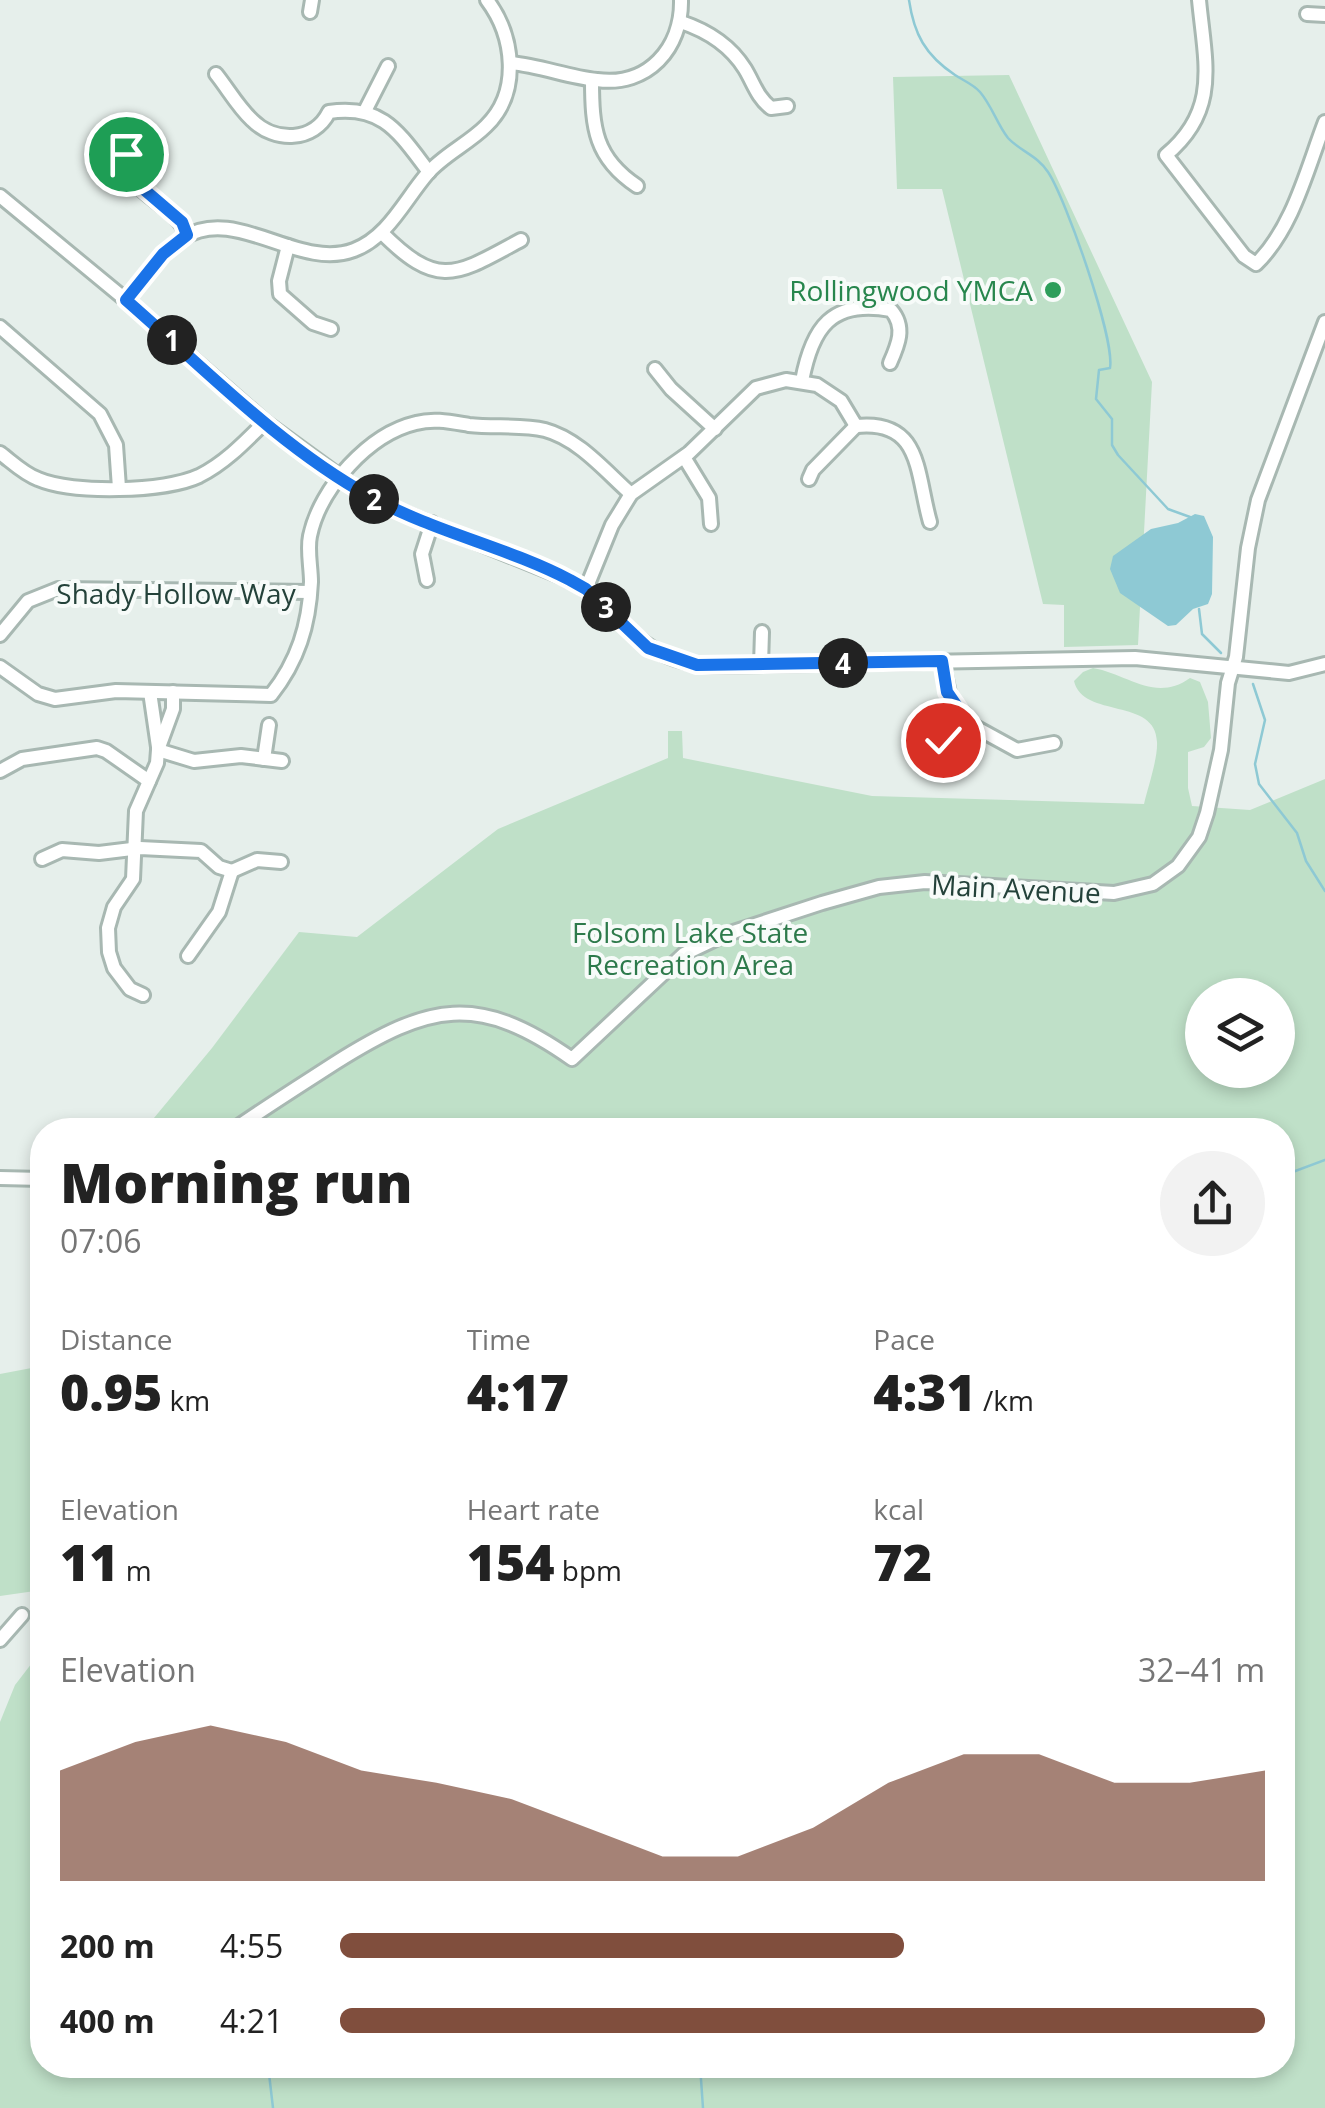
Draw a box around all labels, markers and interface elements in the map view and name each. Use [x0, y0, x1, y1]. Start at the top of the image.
pin [84, 112, 169, 197]
icon: arrive [99, 127, 154, 182]
place label: Rollingwood YMCA [789, 271, 1033, 309]
marker: Rollingwood YMCA [1042, 279, 1064, 301]
pin: 1 [147, 315, 197, 365]
text: 1 [164, 321, 180, 359]
pin: 2 [349, 474, 399, 524]
text: 2 [366, 480, 382, 518]
street label: Shady Hollow Way [56, 574, 297, 612]
pin: 3 [581, 582, 631, 632]
text: 3 [598, 588, 614, 626]
pin: 4 [818, 638, 868, 688]
text: 4 [835, 644, 851, 682]
pin [901, 698, 986, 783]
icon: check [916, 713, 971, 768]
street label: Main Avenue [930, 865, 1102, 911]
park label: Folsom Lake State Recreation Area [572, 913, 808, 983]
map controls [1185, 978, 1295, 1088]
button: layers [1185, 978, 1295, 1088]
text: Morning run [60, 1144, 413, 1219]
button: share [1160, 1151, 1265, 1256]
text: 07:06 [60, 1219, 142, 1262]
text: Distance [60, 1320, 173, 1358]
text: Time [467, 1320, 531, 1358]
text: Pace [873, 1320, 935, 1358]
text: 0.95 [60, 1358, 162, 1426]
text: 4:17 [467, 1358, 569, 1426]
text: 4:31 [873, 1358, 976, 1426]
text: km [162, 1381, 210, 1419]
text: /km [976, 1381, 1034, 1419]
text: Elevation [60, 1490, 179, 1528]
text: Heart rate [467, 1490, 600, 1528]
text: kcal [873, 1490, 924, 1528]
text: 11 [60, 1528, 119, 1596]
text: 154 [467, 1528, 555, 1596]
text: 72 [873, 1528, 932, 1596]
text: m [119, 1551, 152, 1589]
text: bpm [555, 1551, 622, 1589]
text: Elevation [60, 1648, 196, 1691]
text: 32–41 m [1138, 1648, 1265, 1691]
text: 200 m [60, 1924, 155, 1967]
text: 4:55 [220, 1924, 283, 1967]
text: 400 m [60, 1999, 155, 2042]
text: 4:21 [220, 1999, 283, 2042]

